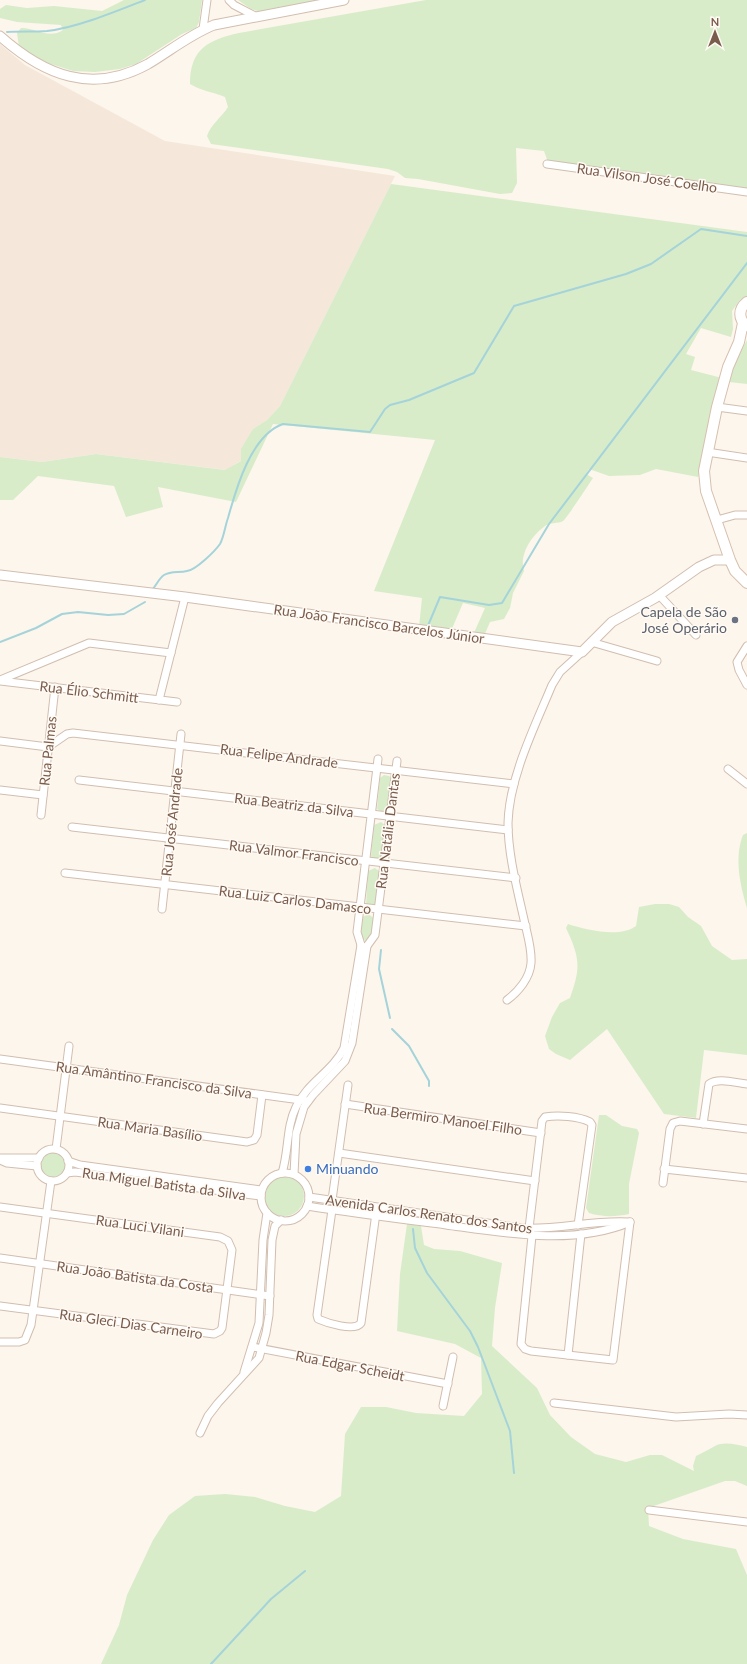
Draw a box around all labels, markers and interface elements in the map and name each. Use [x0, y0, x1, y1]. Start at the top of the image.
north arrow [695, 12, 735, 52]
text: N [711, 15, 719, 28]
street label: Rua Vilson José Coelho [576, 159, 718, 196]
street label: Rua João Francisco Barcelos Júnior [273, 600, 486, 647]
place label: Capela de São José Operário [640, 603, 727, 636]
marker: Capela de São José Operário [730, 615, 740, 625]
street label: Rua Élio Schmitt [39, 677, 140, 706]
street label: Rua Palmas [35, 715, 60, 787]
street label: Rua Felipe Andrade [219, 740, 339, 771]
street label: Rua José Andrade [157, 767, 186, 877]
street label: Rua Natália Dantas [372, 772, 403, 890]
street label: Rua Beatriz da Silva [233, 789, 355, 820]
street label: Rua Valmor Francisco [228, 836, 360, 869]
street label: Rua Luiz Carlos Damasco [218, 882, 372, 917]
street label: Rua Amântino Francisco da Silva [55, 1057, 253, 1102]
street label: Rua Bermiro Manoel Filho [363, 1099, 523, 1138]
street label: Rua Maria Basílio [97, 1113, 204, 1144]
place label: Minuando [316, 1160, 378, 1177]
street label: Rua Miguel Batista da Silva [81, 1164, 247, 1203]
marker: Minuando [303, 1164, 313, 1174]
street label: Avenida Carlos Renato dos Santos [325, 1191, 534, 1236]
street label: Rua Luci Vilani [95, 1211, 185, 1240]
street label: Rua João Batista da Costa [56, 1257, 215, 1296]
street label: Rua Gleci Dias Carneiro [58, 1305, 204, 1342]
street label: Rua Edgar Scheidt [294, 1347, 406, 1384]

